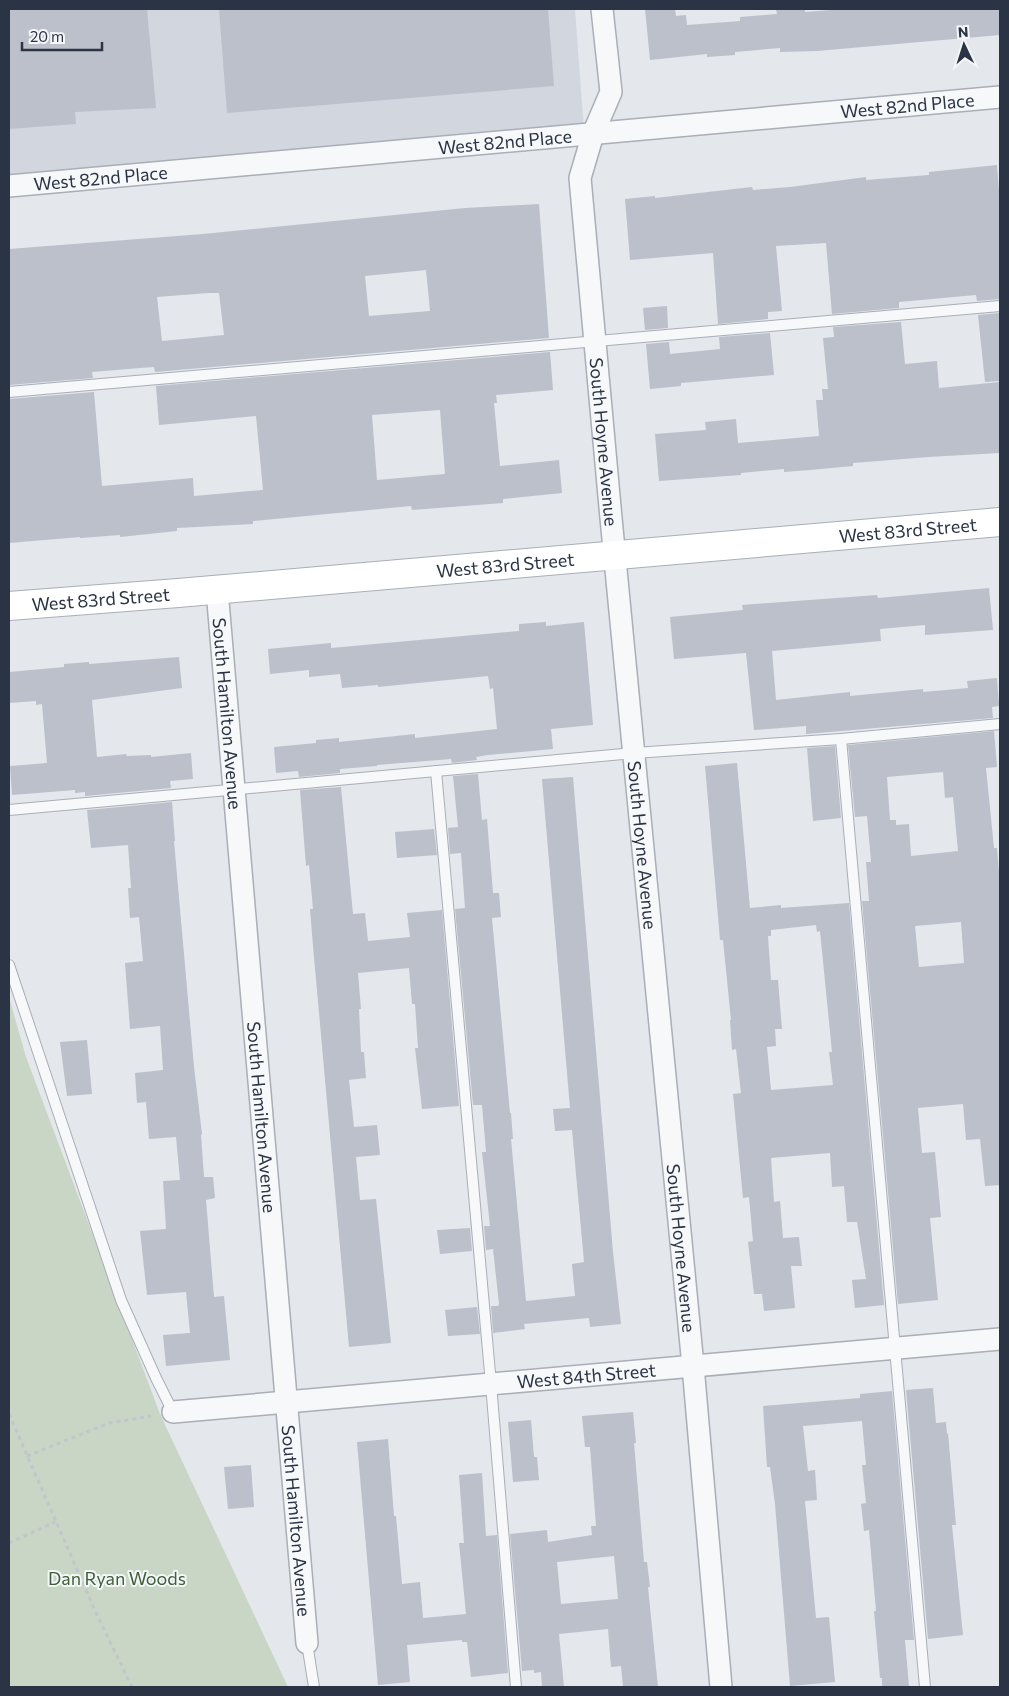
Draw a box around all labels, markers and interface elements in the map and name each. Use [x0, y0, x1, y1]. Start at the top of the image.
scale bar [22, 20, 102, 52]
north arrow [939, 20, 989, 70]
text: N [957, 23, 969, 40]
text: 20 m [30, 27, 64, 45]
street label: West 82nd Place [839, 88, 975, 122]
street label: West 82nd Place [437, 124, 573, 158]
street label: West 82nd Place [33, 161, 169, 195]
street label: South Hoyne Avenue [585, 357, 623, 527]
street label: West 83rd Street [838, 513, 978, 547]
street label: West 83rd Street [435, 548, 575, 582]
street label: West 83rd Street [31, 583, 171, 615]
street label: South Hamilton Avenue [208, 617, 247, 810]
street label: South Hoyne Avenue [624, 760, 662, 930]
street label: South Hamilton Avenue [243, 1020, 281, 1214]
street label: South Hoyne Avenue [663, 1163, 701, 1333]
street label: West 84th Street [516, 1358, 657, 1393]
street label: South Hamilton Avenue [277, 1424, 316, 1617]
park label: Dan Ryan Woods [48, 1567, 186, 1589]

